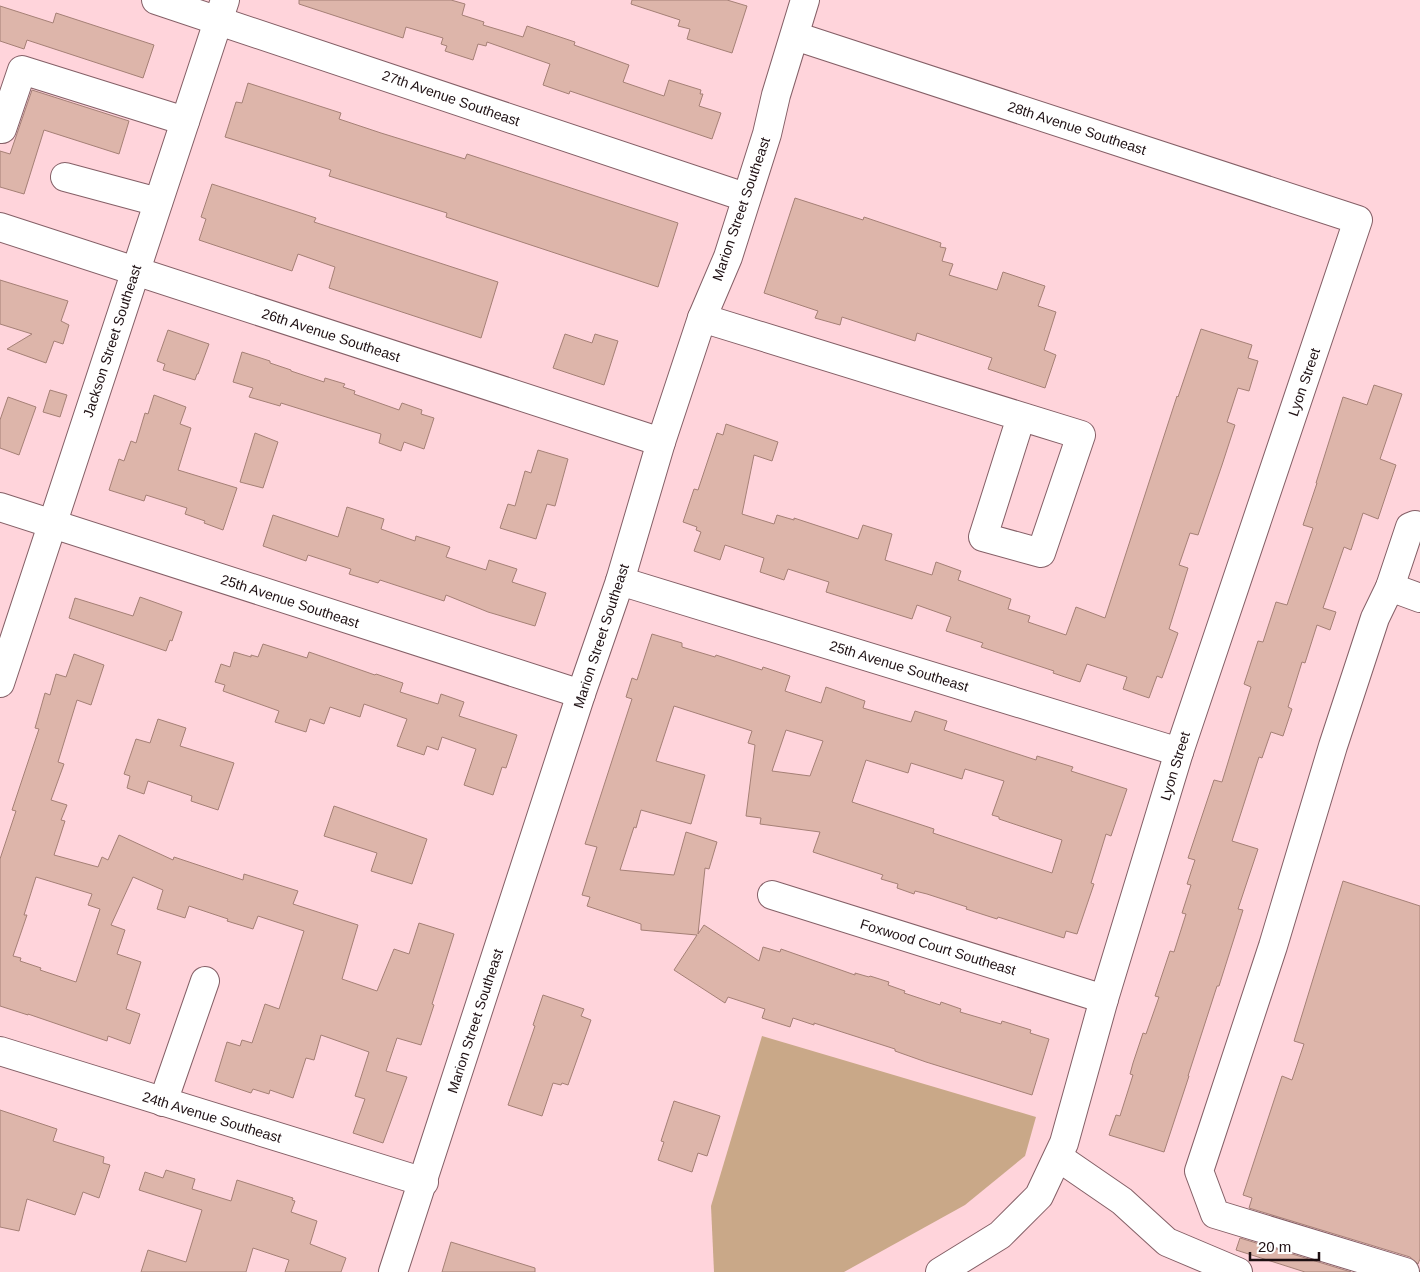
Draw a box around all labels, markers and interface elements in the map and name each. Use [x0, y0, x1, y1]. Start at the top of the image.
street label: 27th Avenue Southeast [380, 67, 522, 129]
street label: 28th Avenue Southeast [1006, 98, 1148, 158]
street label: Marion Street Southeast [709, 135, 773, 283]
street label: Jackson Street Southeast [80, 263, 144, 419]
street label: 26th Avenue Southeast [260, 305, 402, 365]
street label: Lyon Street [1285, 346, 1323, 418]
street label: Marion Street Southeast [570, 562, 632, 710]
street label: 25th Avenue Southeast [219, 571, 361, 631]
street label: 25th Avenue Southeast [828, 637, 971, 695]
street label: Lyon Street [1157, 730, 1193, 802]
street label: Foxwood Court Southeast [858, 916, 1018, 978]
street label: Marion Street Southeast [444, 947, 506, 1095]
street label: 24th Avenue Southeast [141, 1088, 284, 1146]
scale bar [1250, 1230, 1319, 1262]
text: 20 m [1258, 1238, 1291, 1255]

